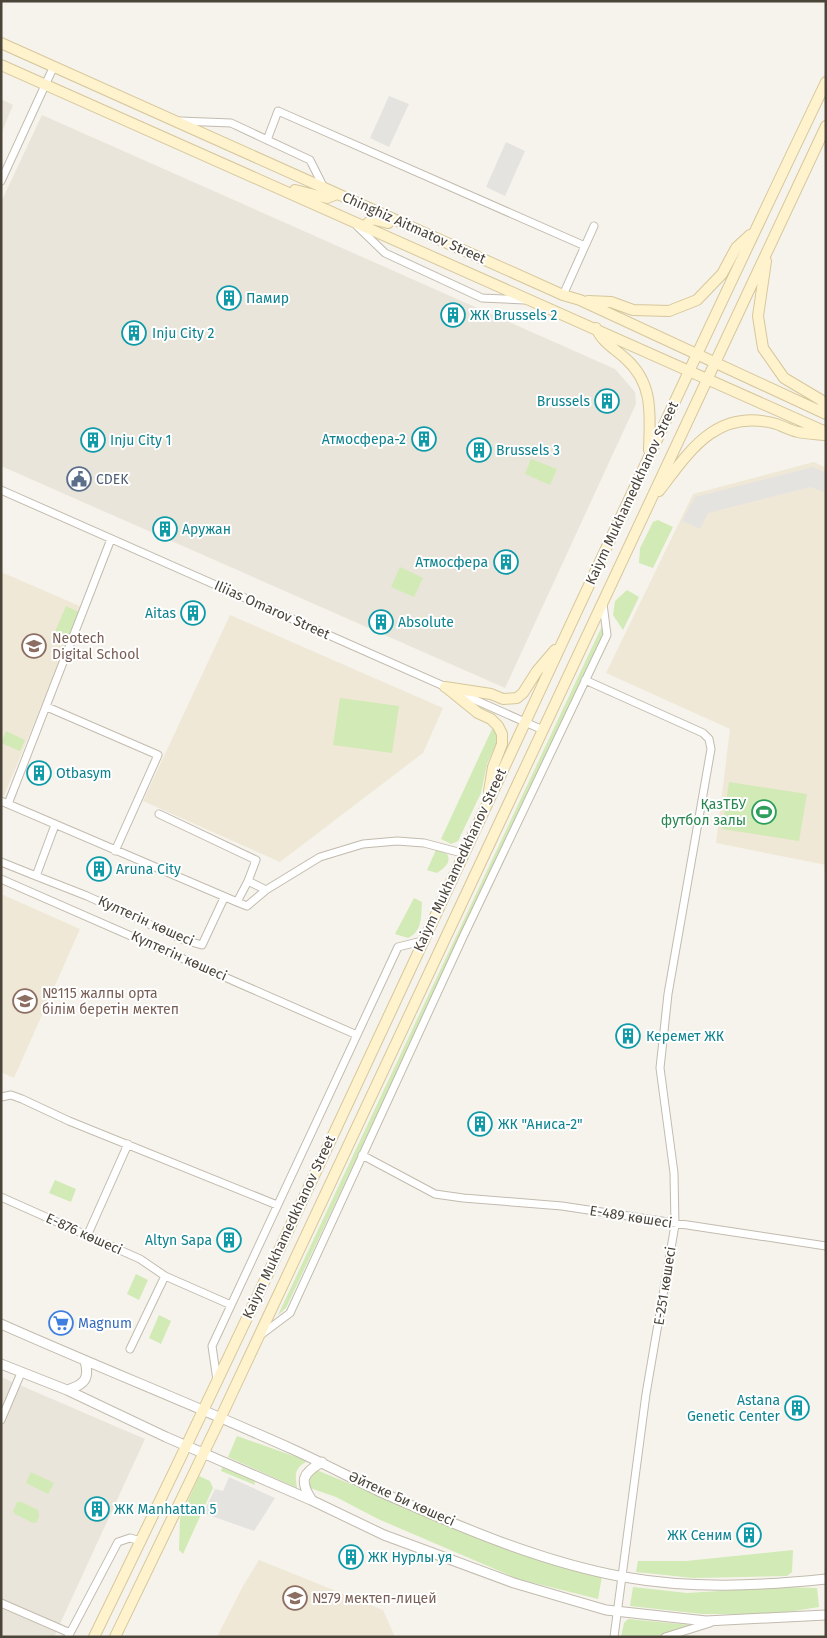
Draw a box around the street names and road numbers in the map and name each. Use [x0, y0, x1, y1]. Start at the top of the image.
street label: Chinghiz Aitmatov Street [340, 189, 489, 268]
street label: Kaiym Mukhamedkhanov Street [582, 398, 682, 587]
street label: Iliias Omarov Street [212, 577, 333, 644]
street label: Kaiym Mukhamedkhanov Street [410, 765, 510, 954]
street label: Култегін көшесі [95, 892, 197, 950]
street label: Күлтегін көшесі [128, 927, 230, 985]
street label: Kaiym Mukhamedkhanov Street [239, 1132, 339, 1321]
street label: Е-489 көшесі [588, 1202, 674, 1232]
street label: Е-876 көшесі [43, 1210, 125, 1258]
street label: Е-251 көшесі [650, 1245, 680, 1327]
street label: Әйтеке Би көшесі [346, 1468, 458, 1530]

